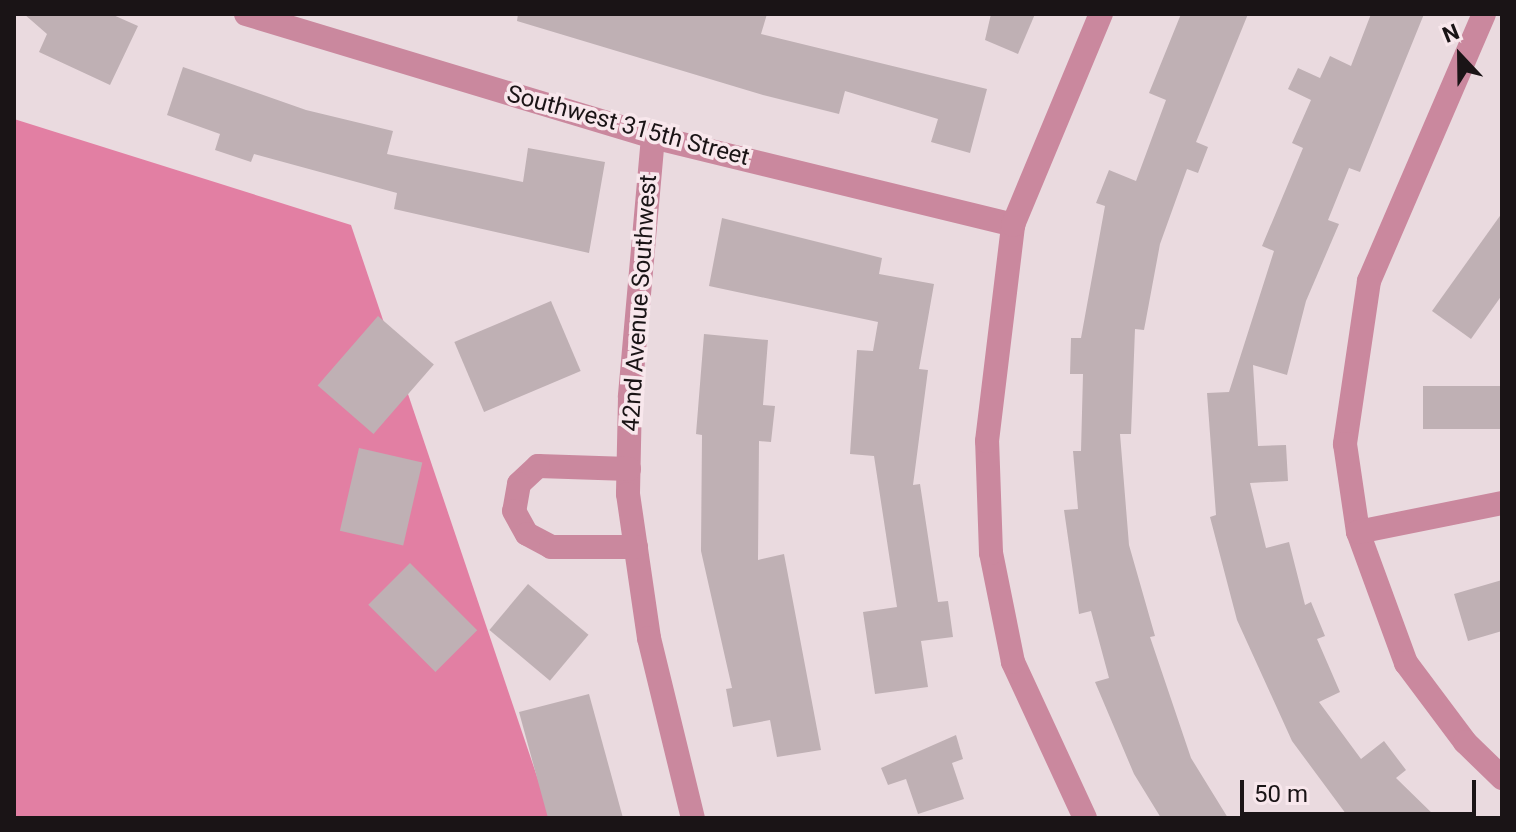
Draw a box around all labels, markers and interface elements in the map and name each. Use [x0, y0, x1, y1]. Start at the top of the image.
north arrow [1420, 16, 1500, 96]
text: N [1439, 19, 1463, 48]
street label: Southwest 315th Street [504, 80, 752, 172]
street label: 42nd Avenue Southwest [617, 174, 663, 432]
scale bar [1244, 764, 1480, 814]
text: 50 m [1254, 780, 1308, 808]

